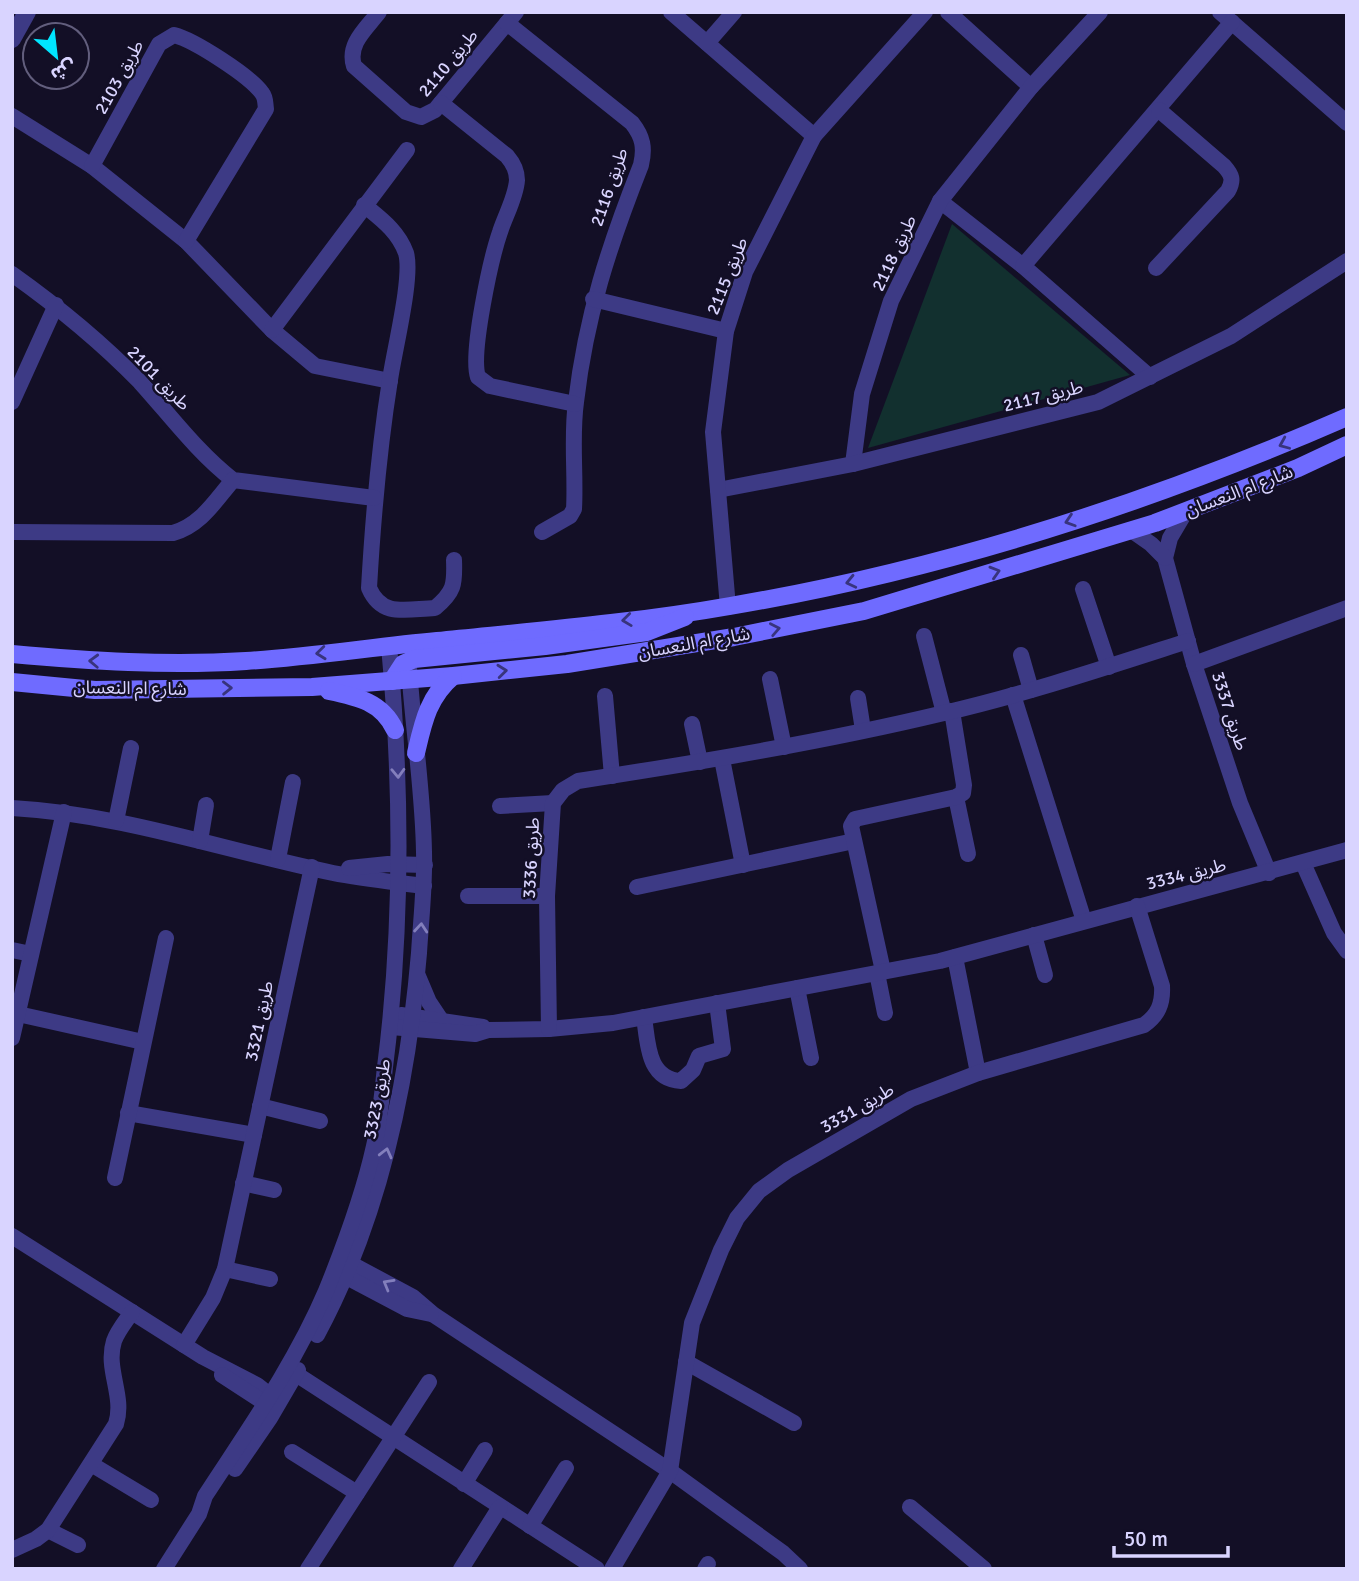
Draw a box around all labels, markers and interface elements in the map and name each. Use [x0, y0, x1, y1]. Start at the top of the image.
north arrow [21, 21, 91, 91]
street label: طريق 2110 [413, 25, 483, 101]
street label: طريق 2103 [90, 36, 148, 118]
text: ش [46, 53, 81, 87]
street label: طريق 2116 [585, 145, 633, 229]
street label: طريق 2118 [867, 211, 921, 295]
street label: طريق 2115 [702, 234, 752, 318]
street label: طريق 2101 [123, 341, 195, 415]
street label: طريق 2117 [1001, 375, 1085, 417]
one-way arrow [1279, 436, 1291, 450]
street label: شارع ام النعسان [1182, 460, 1297, 524]
one-way arrow [1064, 513, 1077, 527]
one-way arrow [989, 565, 1001, 580]
one-way arrow [845, 574, 857, 588]
one-way arrow [621, 612, 633, 627]
street label: شارع ام النعسان [636, 622, 752, 667]
one-way arrow [769, 622, 781, 637]
one-way arrow [315, 645, 326, 660]
one-way arrow [88, 654, 99, 669]
one-way arrow [496, 663, 508, 678]
street label: طريق 3337 [1207, 669, 1253, 753]
street label: شارع ام النعسان [73, 676, 187, 703]
one-way arrow [222, 681, 233, 696]
one-way arrow [390, 768, 405, 779]
street label: طريق 3336 [518, 817, 544, 899]
street label: طريق 3334 [1144, 853, 1228, 895]
one-way arrow [413, 922, 428, 933]
street label: طريق 3321 [240, 979, 278, 1063]
street label: طريق 3323 [358, 1057, 396, 1141]
street label: طريق 3331 [816, 1078, 898, 1138]
one-way arrow [378, 1147, 392, 1159]
one-way arrow [383, 1279, 395, 1292]
scale bar [1114, 1514, 1228, 1558]
text: 50 m [1124, 1526, 1168, 1552]

